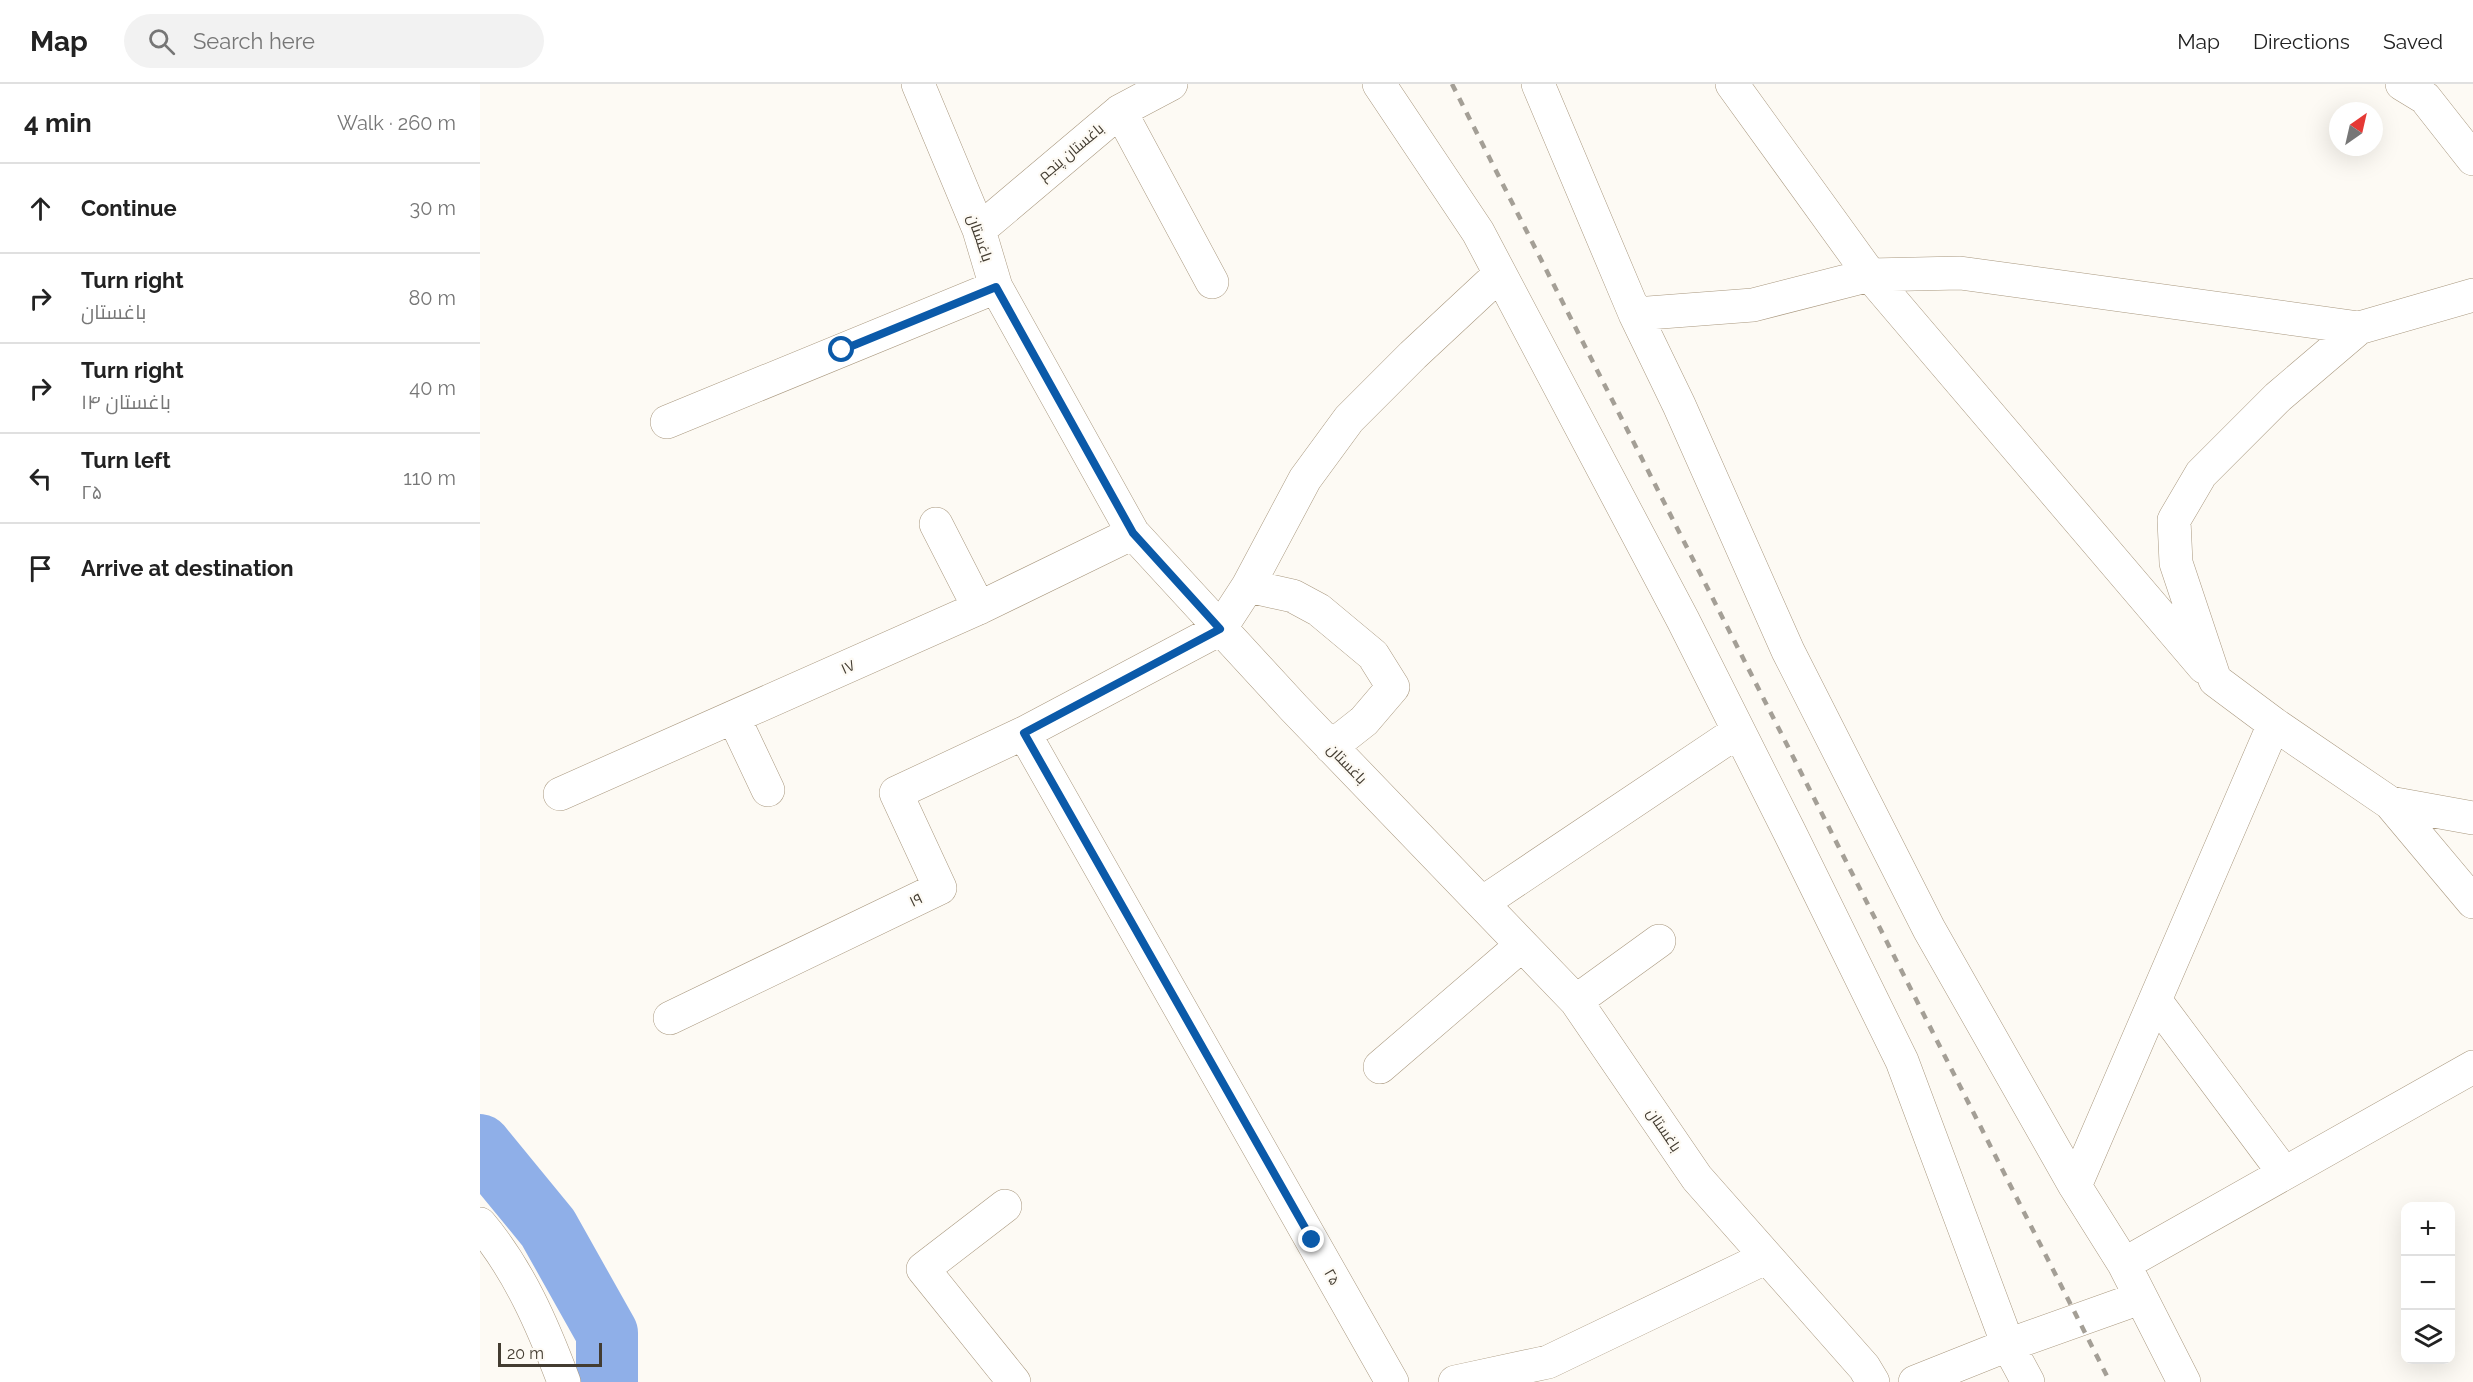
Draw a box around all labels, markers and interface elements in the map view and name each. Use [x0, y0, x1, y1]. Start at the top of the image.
search box [124, 14, 544, 68]
text: Map [30, 25, 88, 58]
icon: search [145, 25, 178, 58]
text: Search here [193, 28, 315, 54]
text: Map [2177, 29, 2220, 54]
text: Directions [2253, 29, 2350, 54]
text: Saved [2383, 29, 2443, 54]
north arrow [2329, 102, 2383, 156]
text: 4 min [24, 108, 92, 138]
text: Walk · 260 m [337, 111, 456, 135]
street label: باغستان پنجم [1034, 119, 1108, 185]
icon: ahead [24, 192, 57, 225]
text: Continue [81, 195, 177, 221]
text: 30 m [410, 196, 456, 220]
street label: باغستان [963, 212, 996, 264]
text: Turn right [81, 267, 184, 293]
icon: right [24, 282, 57, 315]
text: 80 m [408, 286, 456, 310]
text: باغستان [81, 300, 146, 324]
route start [828, 336, 854, 362]
text: Turn right [81, 357, 184, 383]
icon: right [24, 372, 57, 405]
text: 40 m [409, 376, 456, 400]
text: باغستان ۱۴ [81, 390, 171, 414]
text: Turn left [81, 447, 171, 473]
icon: left [24, 462, 57, 495]
text: 110 m [403, 466, 456, 490]
text: ۲۵ [81, 480, 102, 504]
icon: arrive [24, 552, 57, 585]
text: Arrive at destination [81, 555, 294, 581]
street label: ۱۷ [838, 656, 858, 678]
street label: باغستان [1323, 740, 1371, 789]
street label: ۱۹ [906, 889, 926, 911]
street label: باغستان [1642, 1105, 1685, 1156]
map controls [2401, 1202, 2455, 1364]
button: + [2401, 1202, 2455, 1256]
route end [1298, 1226, 1324, 1252]
button: − [2401, 1256, 2455, 1310]
street label: ۲۵ [1320, 1266, 1344, 1288]
button: layers [2401, 1310, 2455, 1364]
scale bar [498, 1340, 602, 1368]
text: 20 m [507, 1344, 544, 1363]

